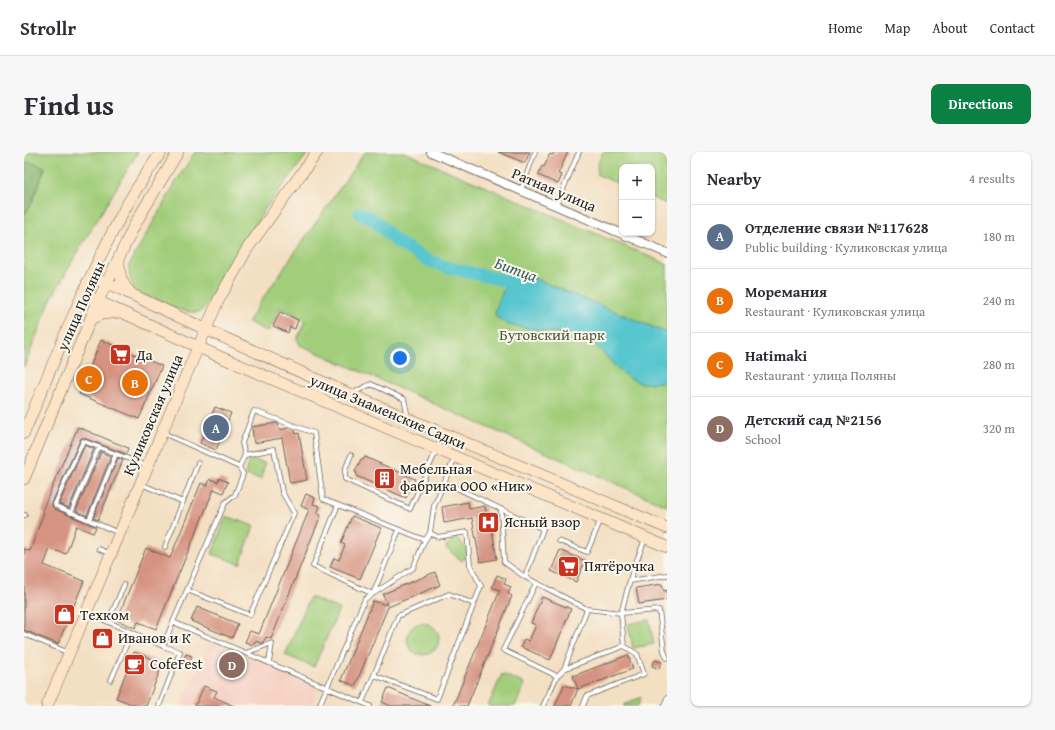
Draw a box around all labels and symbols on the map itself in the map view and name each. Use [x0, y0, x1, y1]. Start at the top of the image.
street label: Ратная улица [509, 162, 600, 217]
water label: Битца [492, 250, 541, 288]
street label: улица Поляны [51, 257, 110, 355]
park label: Бутовский парк [499, 324, 605, 345]
supermarket icon: Да [107, 342, 133, 368]
place label: Да [135, 344, 154, 365]
your location [390, 348, 410, 368]
street label: Куликовская улица [117, 350, 188, 479]
pin: C [76, 364, 102, 394]
pin: B [122, 368, 148, 398]
street label: улица Знаменские Садки [306, 369, 470, 454]
pin: A [203, 413, 229, 443]
place label: Мебельная фабрика ООО «Ник» [400, 458, 532, 496]
building icon: Мебельная фабрика ООО «Ник» [372, 465, 398, 491]
hospital icon: Ясный взор [475, 509, 501, 535]
place label: Ясный взор [503, 511, 580, 532]
supermarket icon: Пятёрочка [555, 553, 581, 579]
place label: Пятёрочка [584, 555, 655, 576]
shop icon: Техком [51, 602, 77, 628]
place label: Техком [80, 604, 130, 625]
shop icon: Иванов и К [89, 625, 115, 651]
place label: Иванов и К [118, 627, 192, 648]
pin: D [219, 650, 245, 680]
cafe icon: CofeFest [121, 651, 147, 677]
place label: CofeFest [150, 653, 203, 674]

